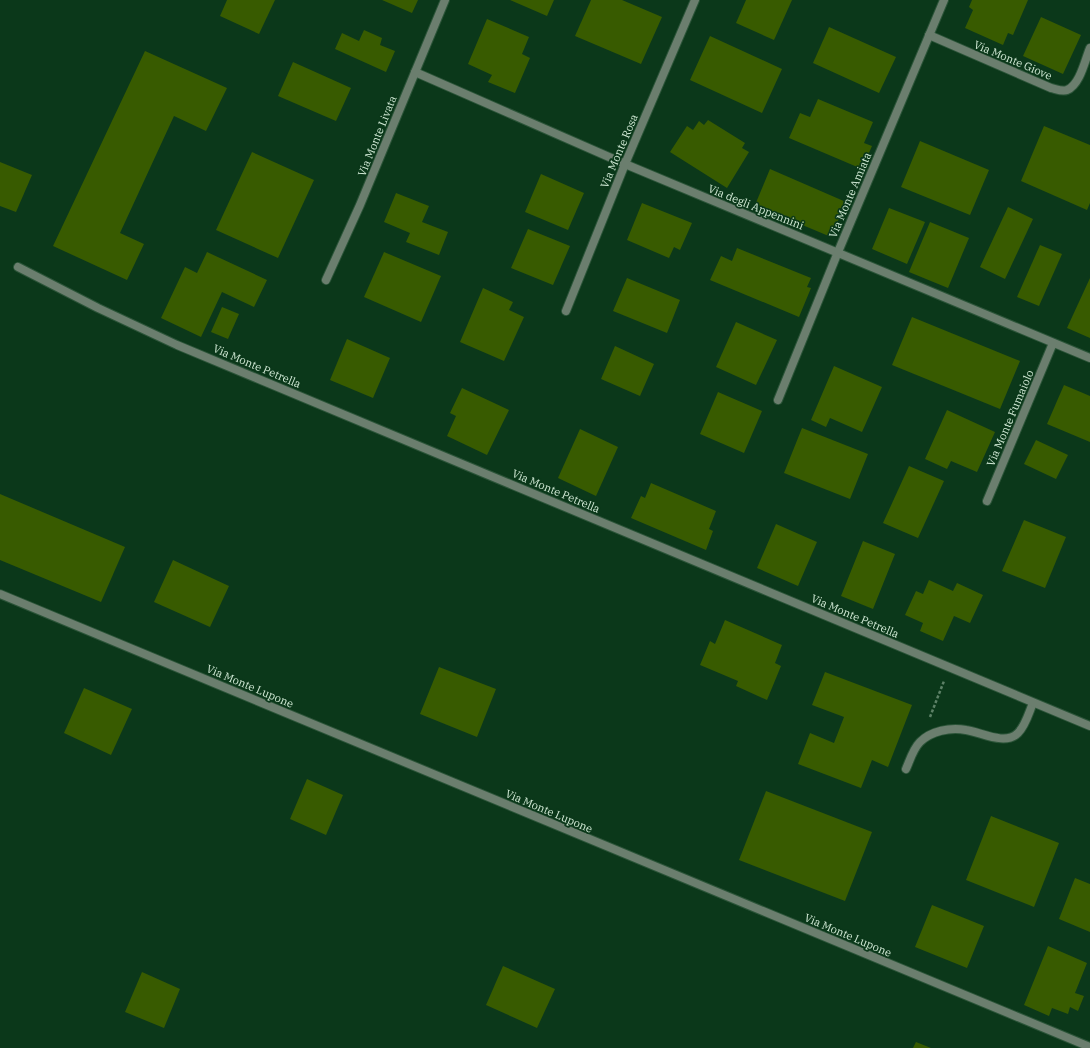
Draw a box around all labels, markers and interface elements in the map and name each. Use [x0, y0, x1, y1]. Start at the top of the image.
street label: Via Monte Giove [972, 37, 1054, 83]
street label: Via Monte Livata [354, 94, 400, 178]
street label: Via Monte Rosa [597, 112, 641, 190]
street label: Via Monte Amiata [826, 150, 874, 240]
street label: Via degli Appennini [706, 181, 806, 233]
street label: Via Monte Petrella [211, 341, 303, 391]
street label: Via Monte Fumaiolo [983, 368, 1037, 468]
street label: Via Monte Petrella [510, 466, 602, 516]
street label: Via Monte Petrella [809, 591, 901, 641]
street label: Via Monte Lupone [204, 661, 296, 711]
street label: Via Monte Lupone [503, 786, 595, 836]
street label: Via Monte Lupone [802, 910, 894, 960]

